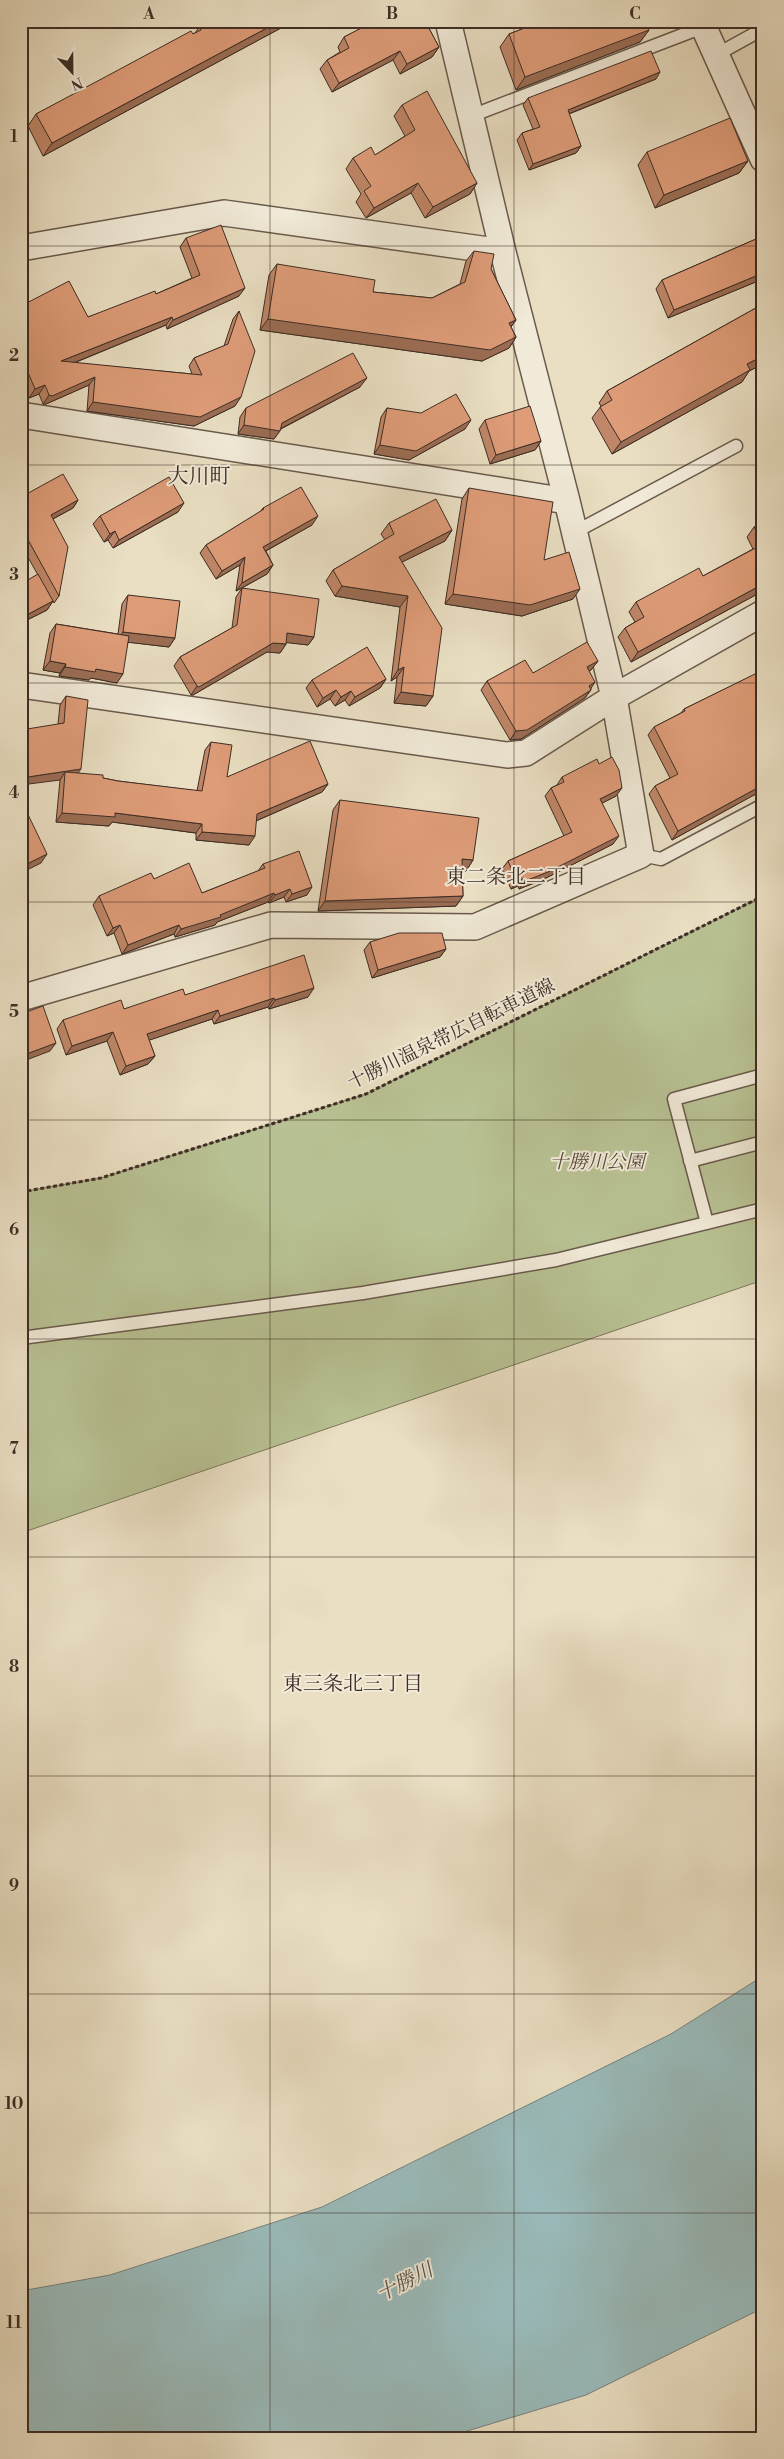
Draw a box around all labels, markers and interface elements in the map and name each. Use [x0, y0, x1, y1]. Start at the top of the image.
text: A [142, 4, 155, 24]
text: B [386, 4, 398, 24]
text: C [629, 4, 641, 24]
north arrow [48, 48, 98, 98]
text: N [68, 73, 85, 94]
text: 1 [10, 127, 18, 147]
text: 2 [9, 346, 19, 366]
district label: 大川町 [168, 464, 231, 490]
text: 3 [9, 565, 19, 585]
text: 4 [9, 783, 20, 803]
district label: 東二条北二丁目 [446, 865, 586, 890]
street label: 十勝川温泉帯広自転車道線 [343, 973, 559, 1095]
text: 5 [9, 1002, 19, 1022]
park label: 十勝川公園 [549, 1150, 647, 1174]
text: 6 [9, 1220, 19, 1240]
text: 7 [9, 1439, 19, 1459]
text: 8 [9, 1657, 19, 1677]
district label: 東三条北三丁目 [283, 1672, 423, 1697]
text: 9 [9, 1876, 19, 1896]
text: 10 [5, 2094, 23, 2114]
water label: 十勝川 [373, 2257, 439, 2308]
text: 11 [6, 2313, 22, 2333]

